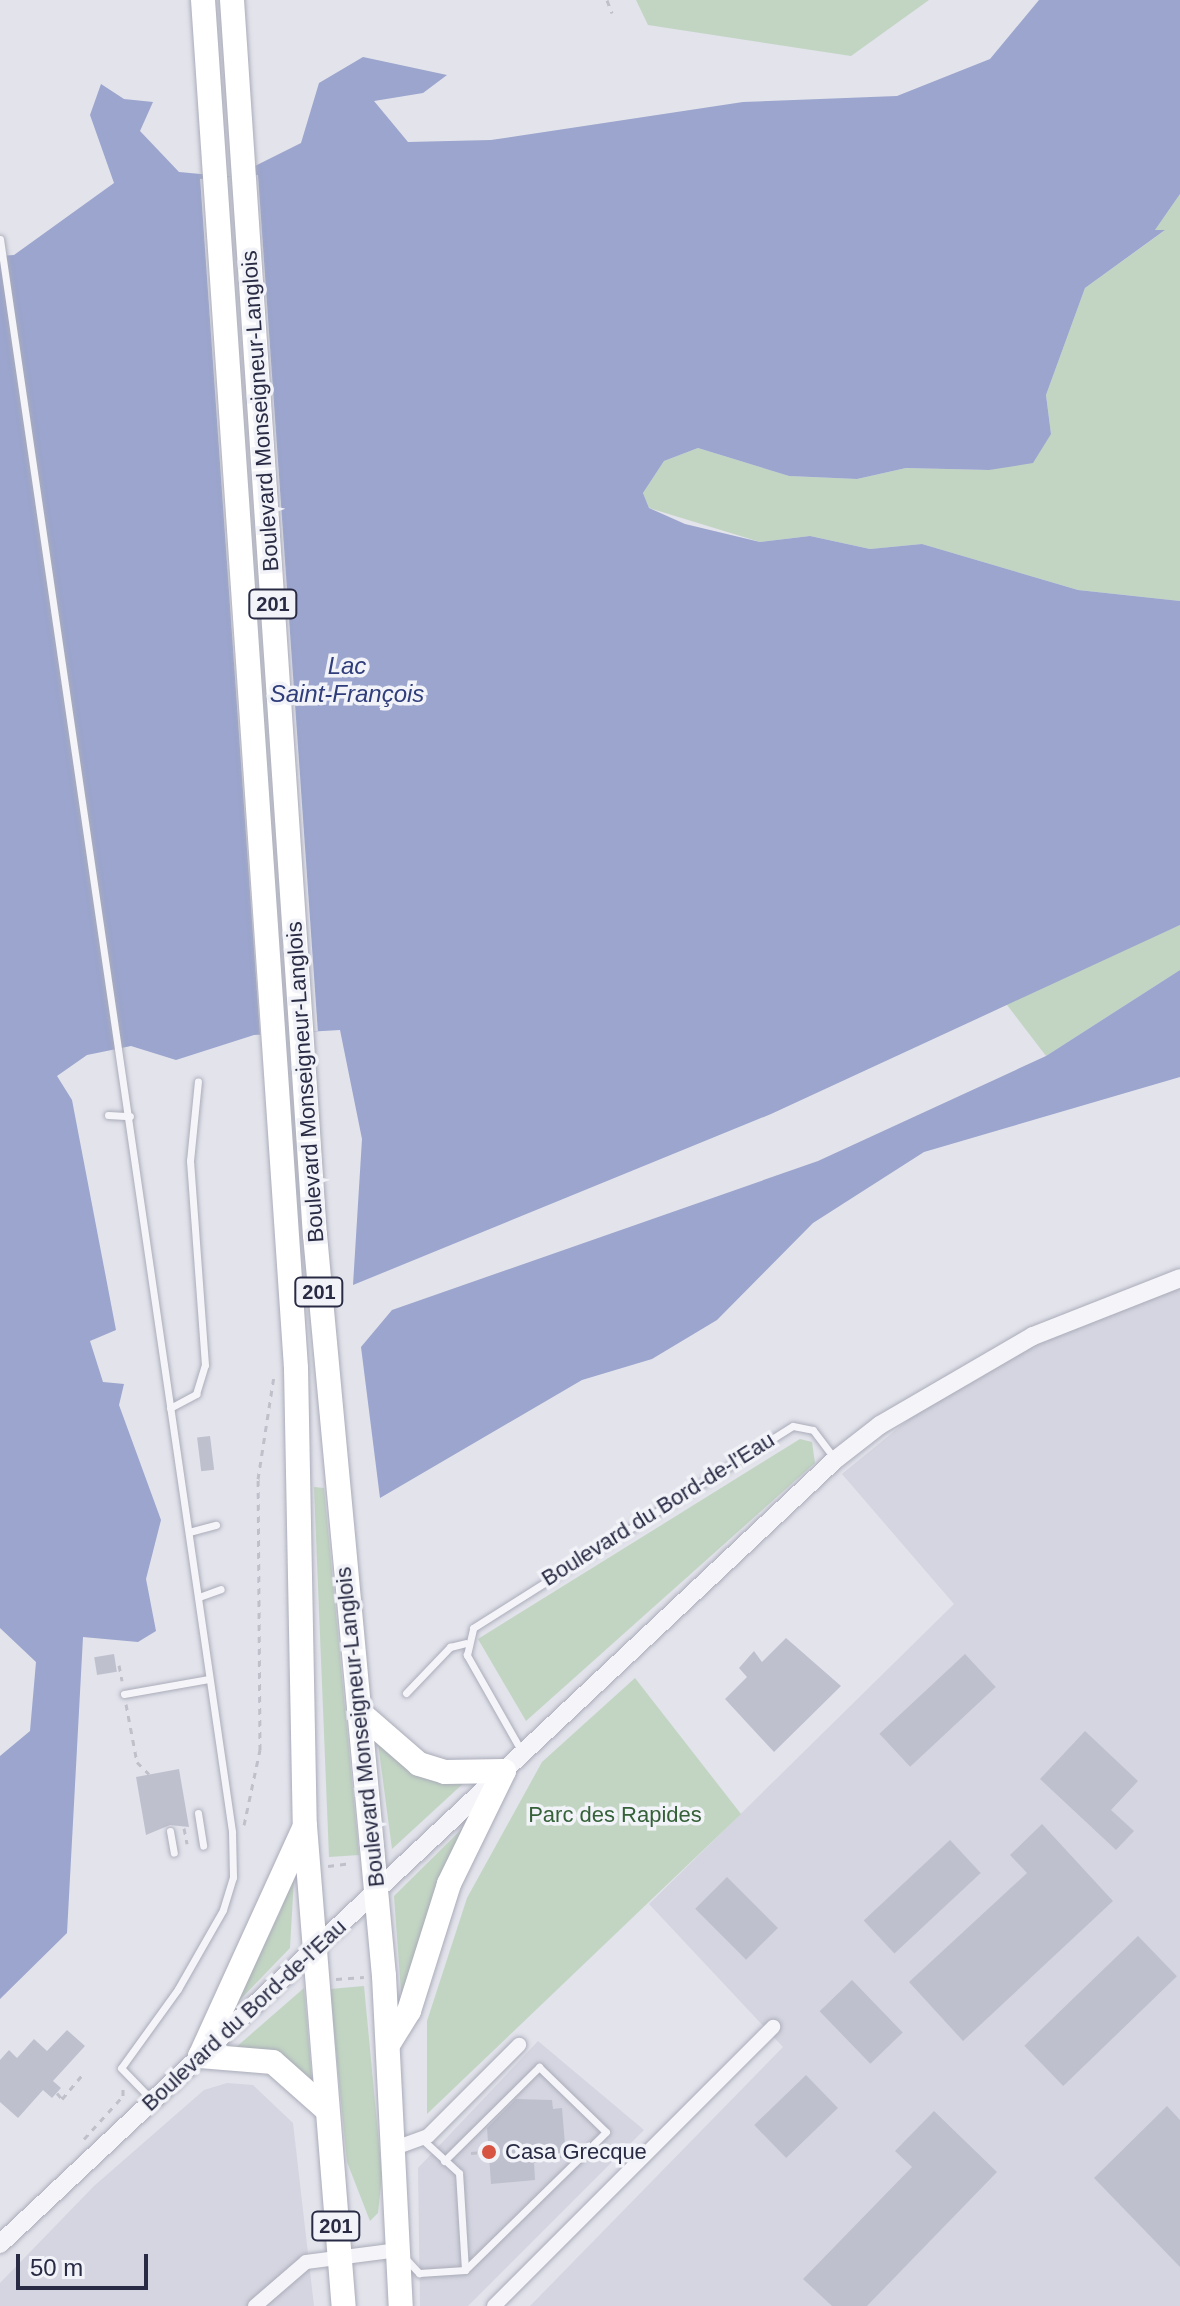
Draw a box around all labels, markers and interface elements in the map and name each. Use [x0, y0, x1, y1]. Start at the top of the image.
street label: Boulevard Monseigneur-Langlois [236, 250, 284, 572]
road number: 201 [247, 588, 299, 620]
water label: Lac Saint-François [270, 652, 424, 708]
street label: Boulevard Monseigneur-Langlois [281, 921, 329, 1243]
road number: 201 [293, 1276, 345, 1308]
street label: Boulevard du Bord-de-l'Eau [537, 1426, 779, 1592]
street label: Boulevard Monseigneur-Langlois [330, 1566, 390, 1888]
park label: Parc des Rapides [528, 1802, 702, 1828]
street label: Boulevard du Bord-de-l'Eau [136, 1913, 352, 2117]
place label: Casa Grecque [505, 2139, 647, 2165]
marker: Casa Grecque [480, 2143, 498, 2161]
road number: 201 [310, 2210, 362, 2242]
scale bar [20, 2238, 152, 2288]
text: 50 m [30, 2254, 83, 2281]

